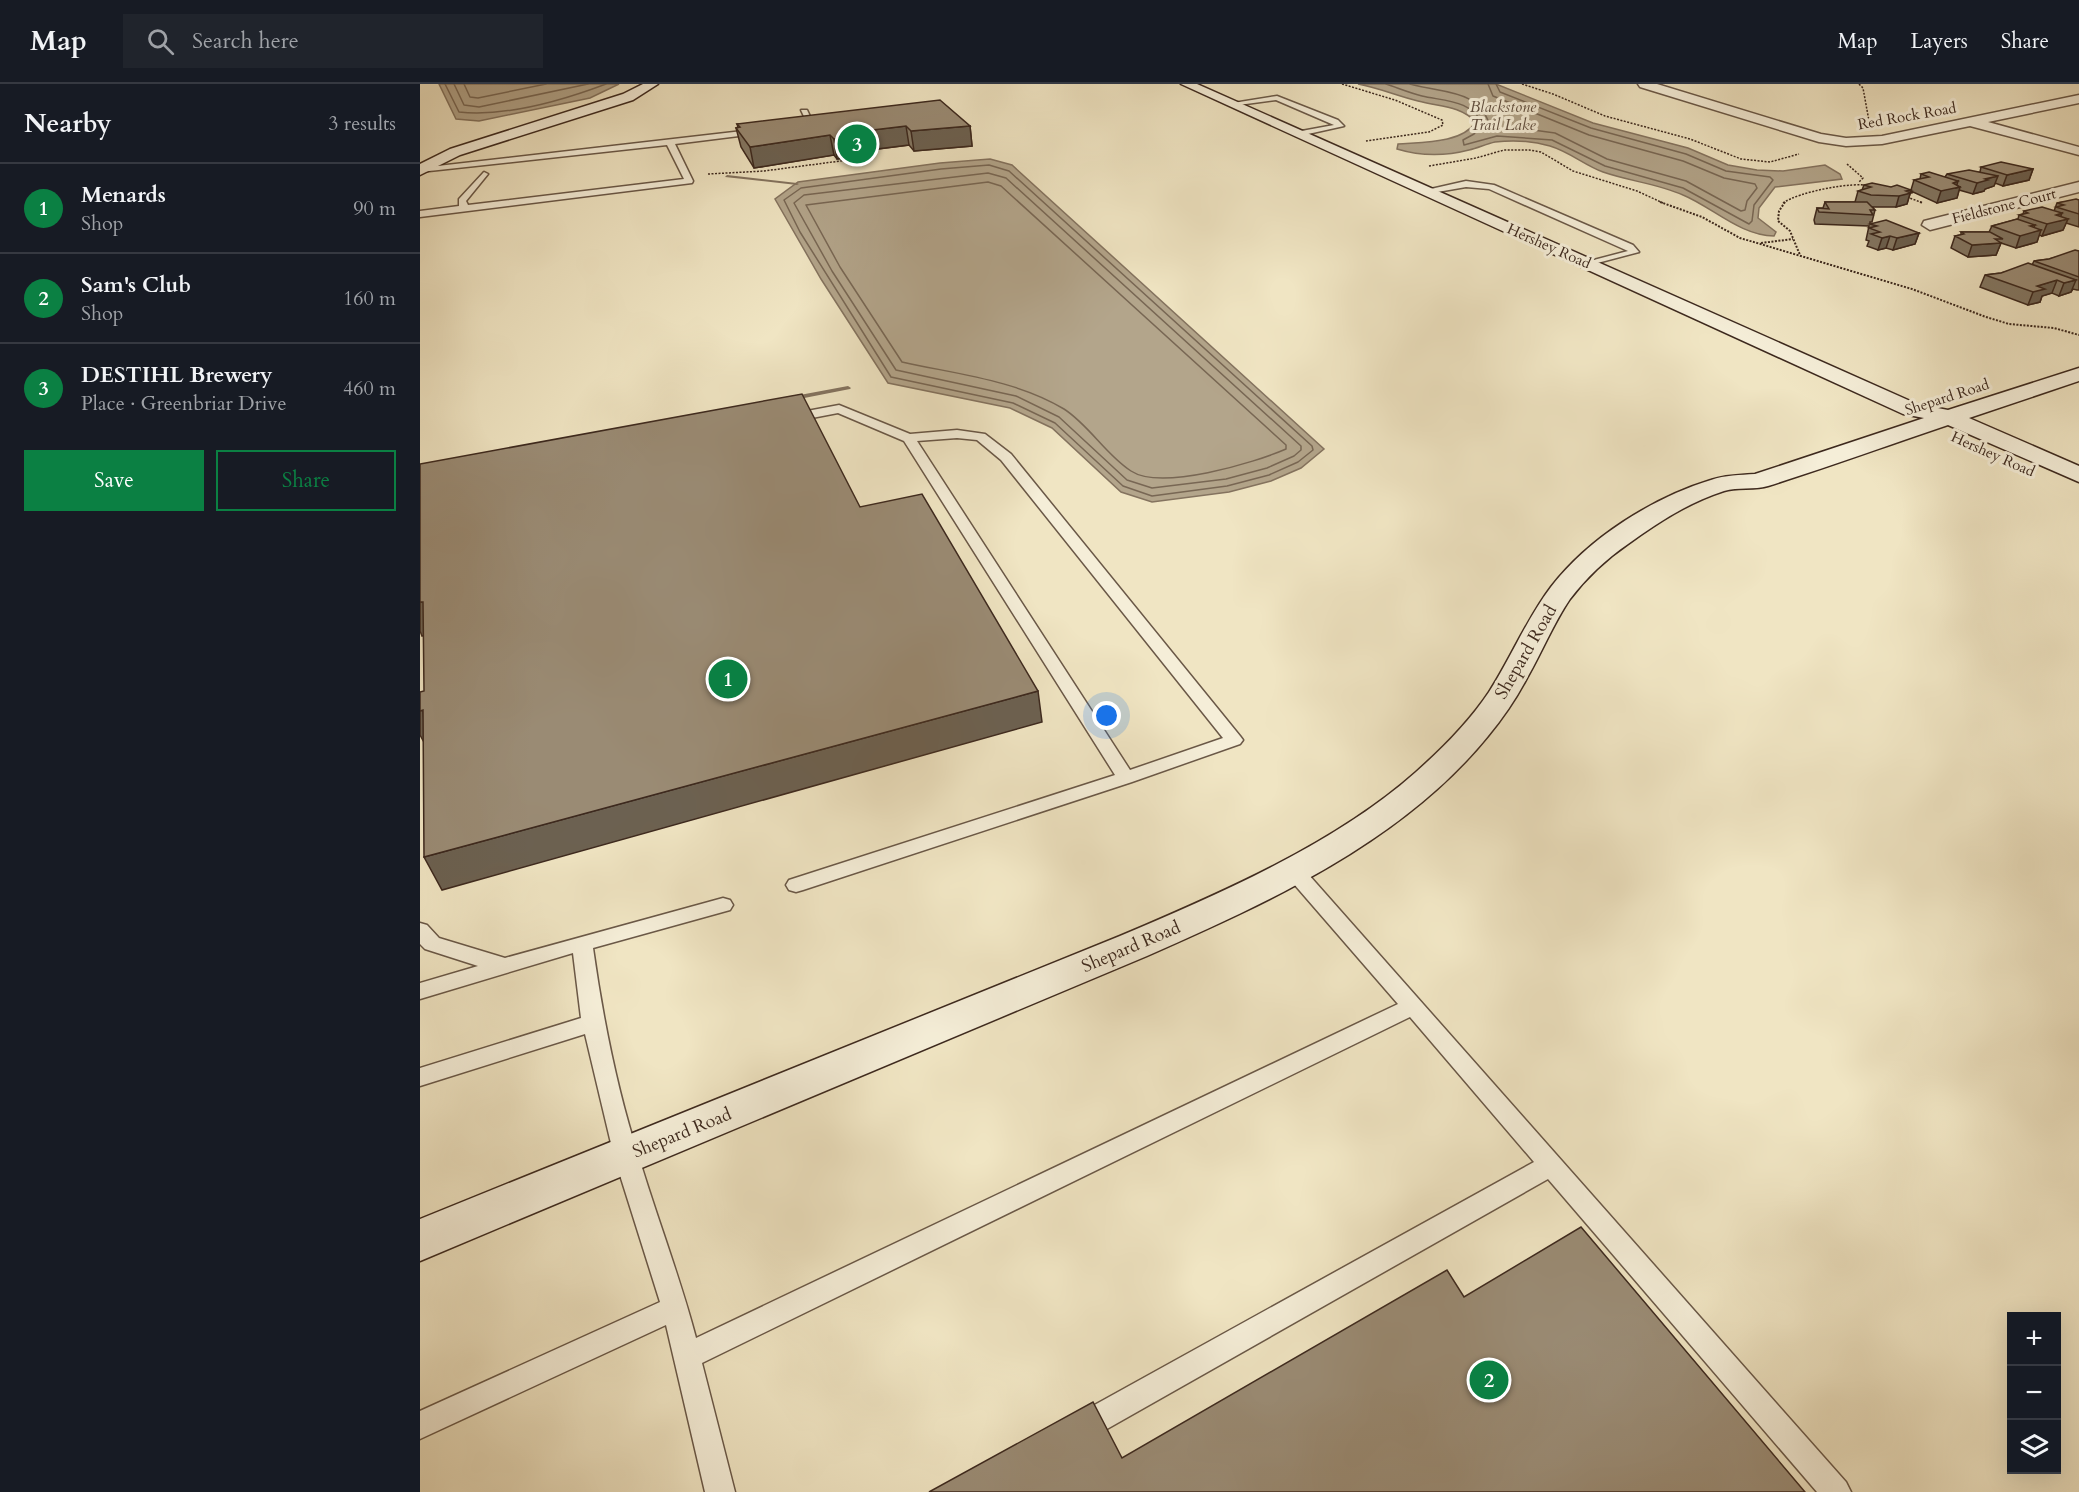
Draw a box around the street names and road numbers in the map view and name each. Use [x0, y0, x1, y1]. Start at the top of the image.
street label: Red Rock Road [1856, 98, 1958, 134]
street label: Fieldstone Court [1950, 183, 2058, 229]
street label: Hershey Road [1504, 219, 1594, 273]
street label: Shepard Road [1902, 374, 1992, 420]
street label: Hershey Road [1948, 427, 2038, 481]
street label: Shepard Road [1489, 600, 1563, 704]
street label: Shepard Road [1078, 915, 1185, 979]
street label: Shepard Road [629, 1102, 736, 1164]

